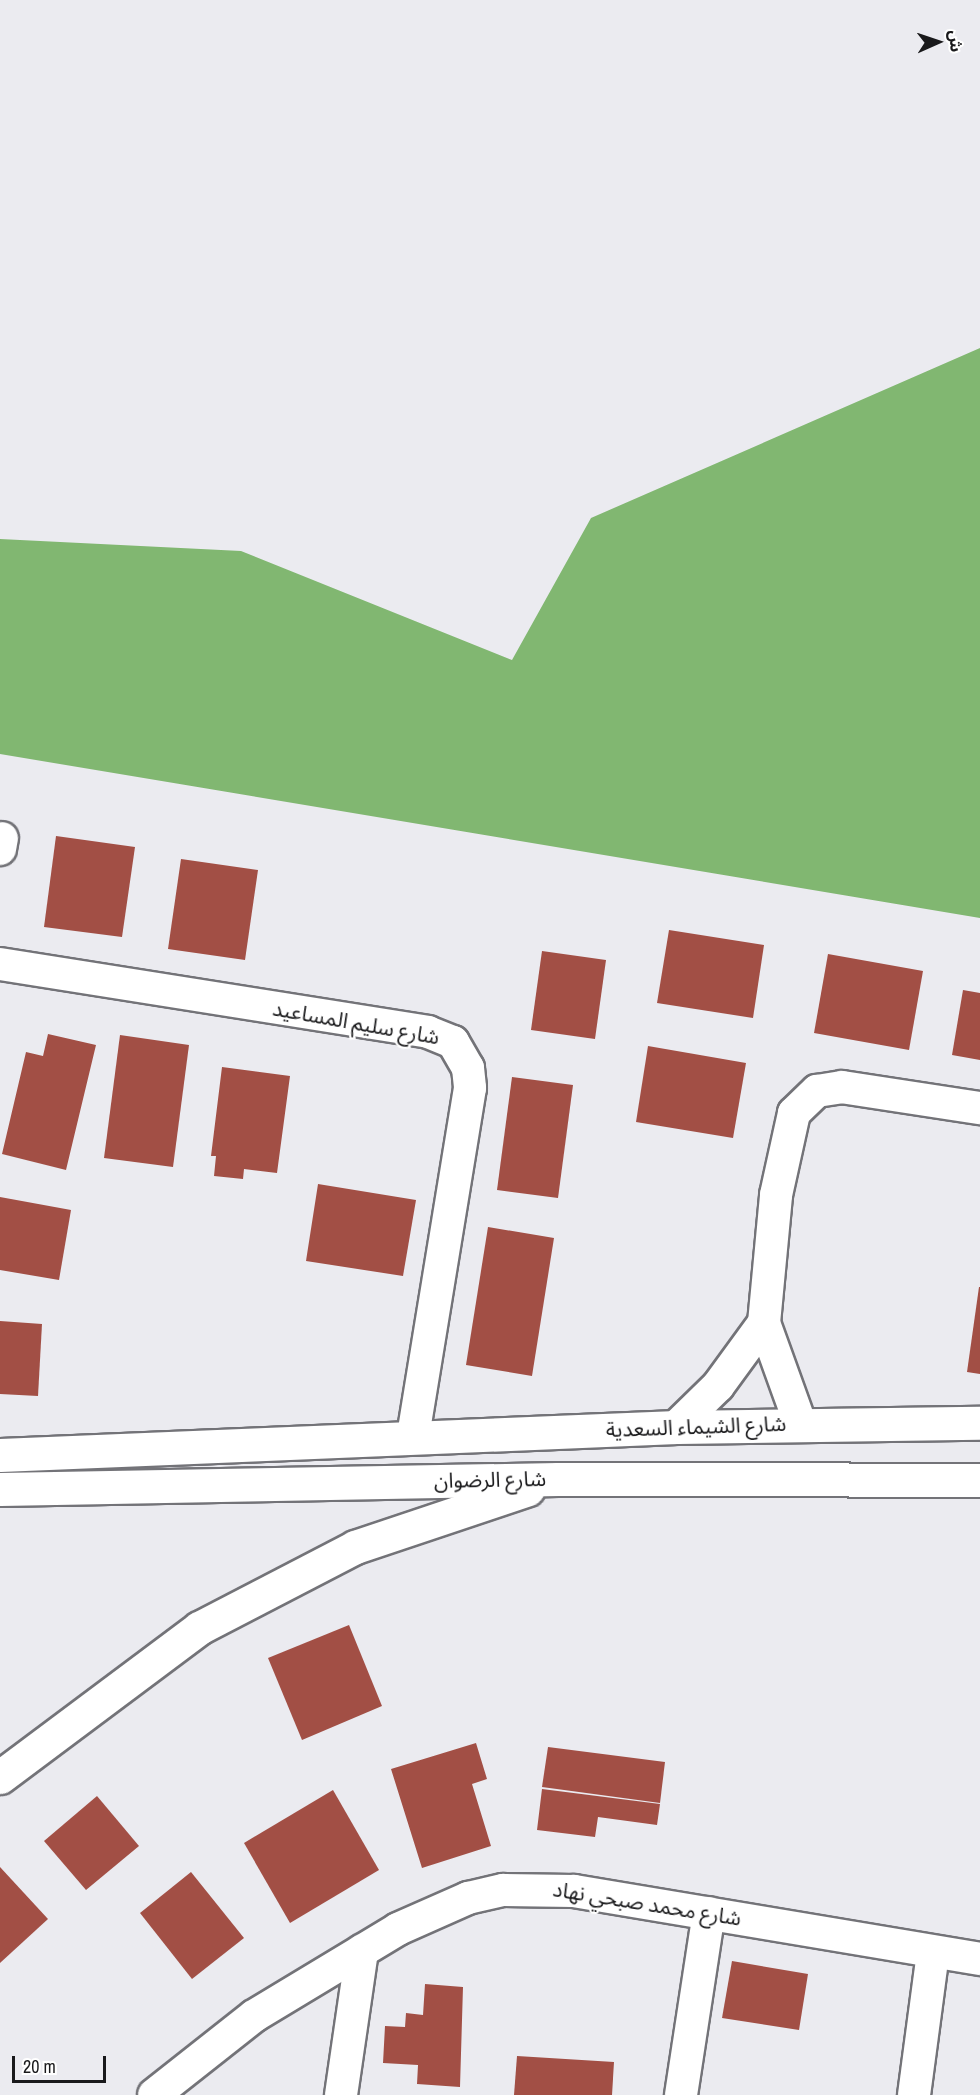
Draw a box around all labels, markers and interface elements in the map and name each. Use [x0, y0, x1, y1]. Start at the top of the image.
north arrow [908, 12, 968, 72]
text: ش [944, 30, 968, 53]
street label: شارع سليم المساعيد [271, 996, 441, 1050]
street label: شارع الشيماء السعدية [605, 1411, 787, 1443]
street label: شارع الرضوان [434, 1466, 546, 1494]
street label: شارع محمد صبحي نهاد [551, 1877, 743, 1931]
scale bar [15, 2044, 110, 2082]
text: 20 m [23, 2054, 56, 2079]

